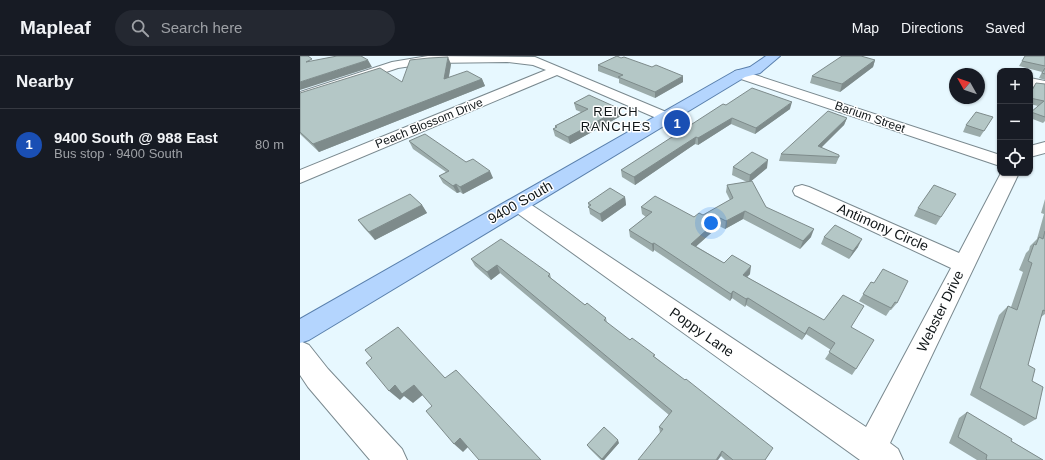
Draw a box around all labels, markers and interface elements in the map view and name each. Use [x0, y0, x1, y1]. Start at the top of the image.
search box [115, 10, 395, 46]
text: Mapleaf [20, 17, 91, 38]
icon: search [129, 17, 151, 39]
text: Search here [161, 19, 242, 36]
text: Map [852, 20, 879, 36]
text: Directions [901, 20, 963, 36]
text: Saved [985, 20, 1025, 36]
north arrow [949, 68, 985, 104]
map controls [997, 68, 1033, 176]
button: + [997, 68, 1033, 104]
text: Nearby [16, 72, 74, 91]
street label: Peach Blossom Drive [373, 95, 485, 151]
street label: Barium Street [833, 98, 908, 136]
district label: REICH RANCHES [581, 104, 651, 134]
button: − [997, 104, 1033, 140]
pin: 1 [664, 108, 690, 138]
text: 9400 South @ 988 East [54, 129, 218, 146]
text: 1 [25, 137, 33, 152]
text: 80 m [255, 137, 284, 152]
button: locate [997, 140, 1033, 176]
text: Bus stop · 9400 South [54, 146, 183, 161]
street label: 9400 South [485, 177, 555, 227]
street label: Antimony Circle [835, 200, 931, 254]
your location [701, 213, 721, 233]
street label: Webster Drive [913, 268, 967, 354]
street label: Poppy Lane [667, 304, 737, 360]

